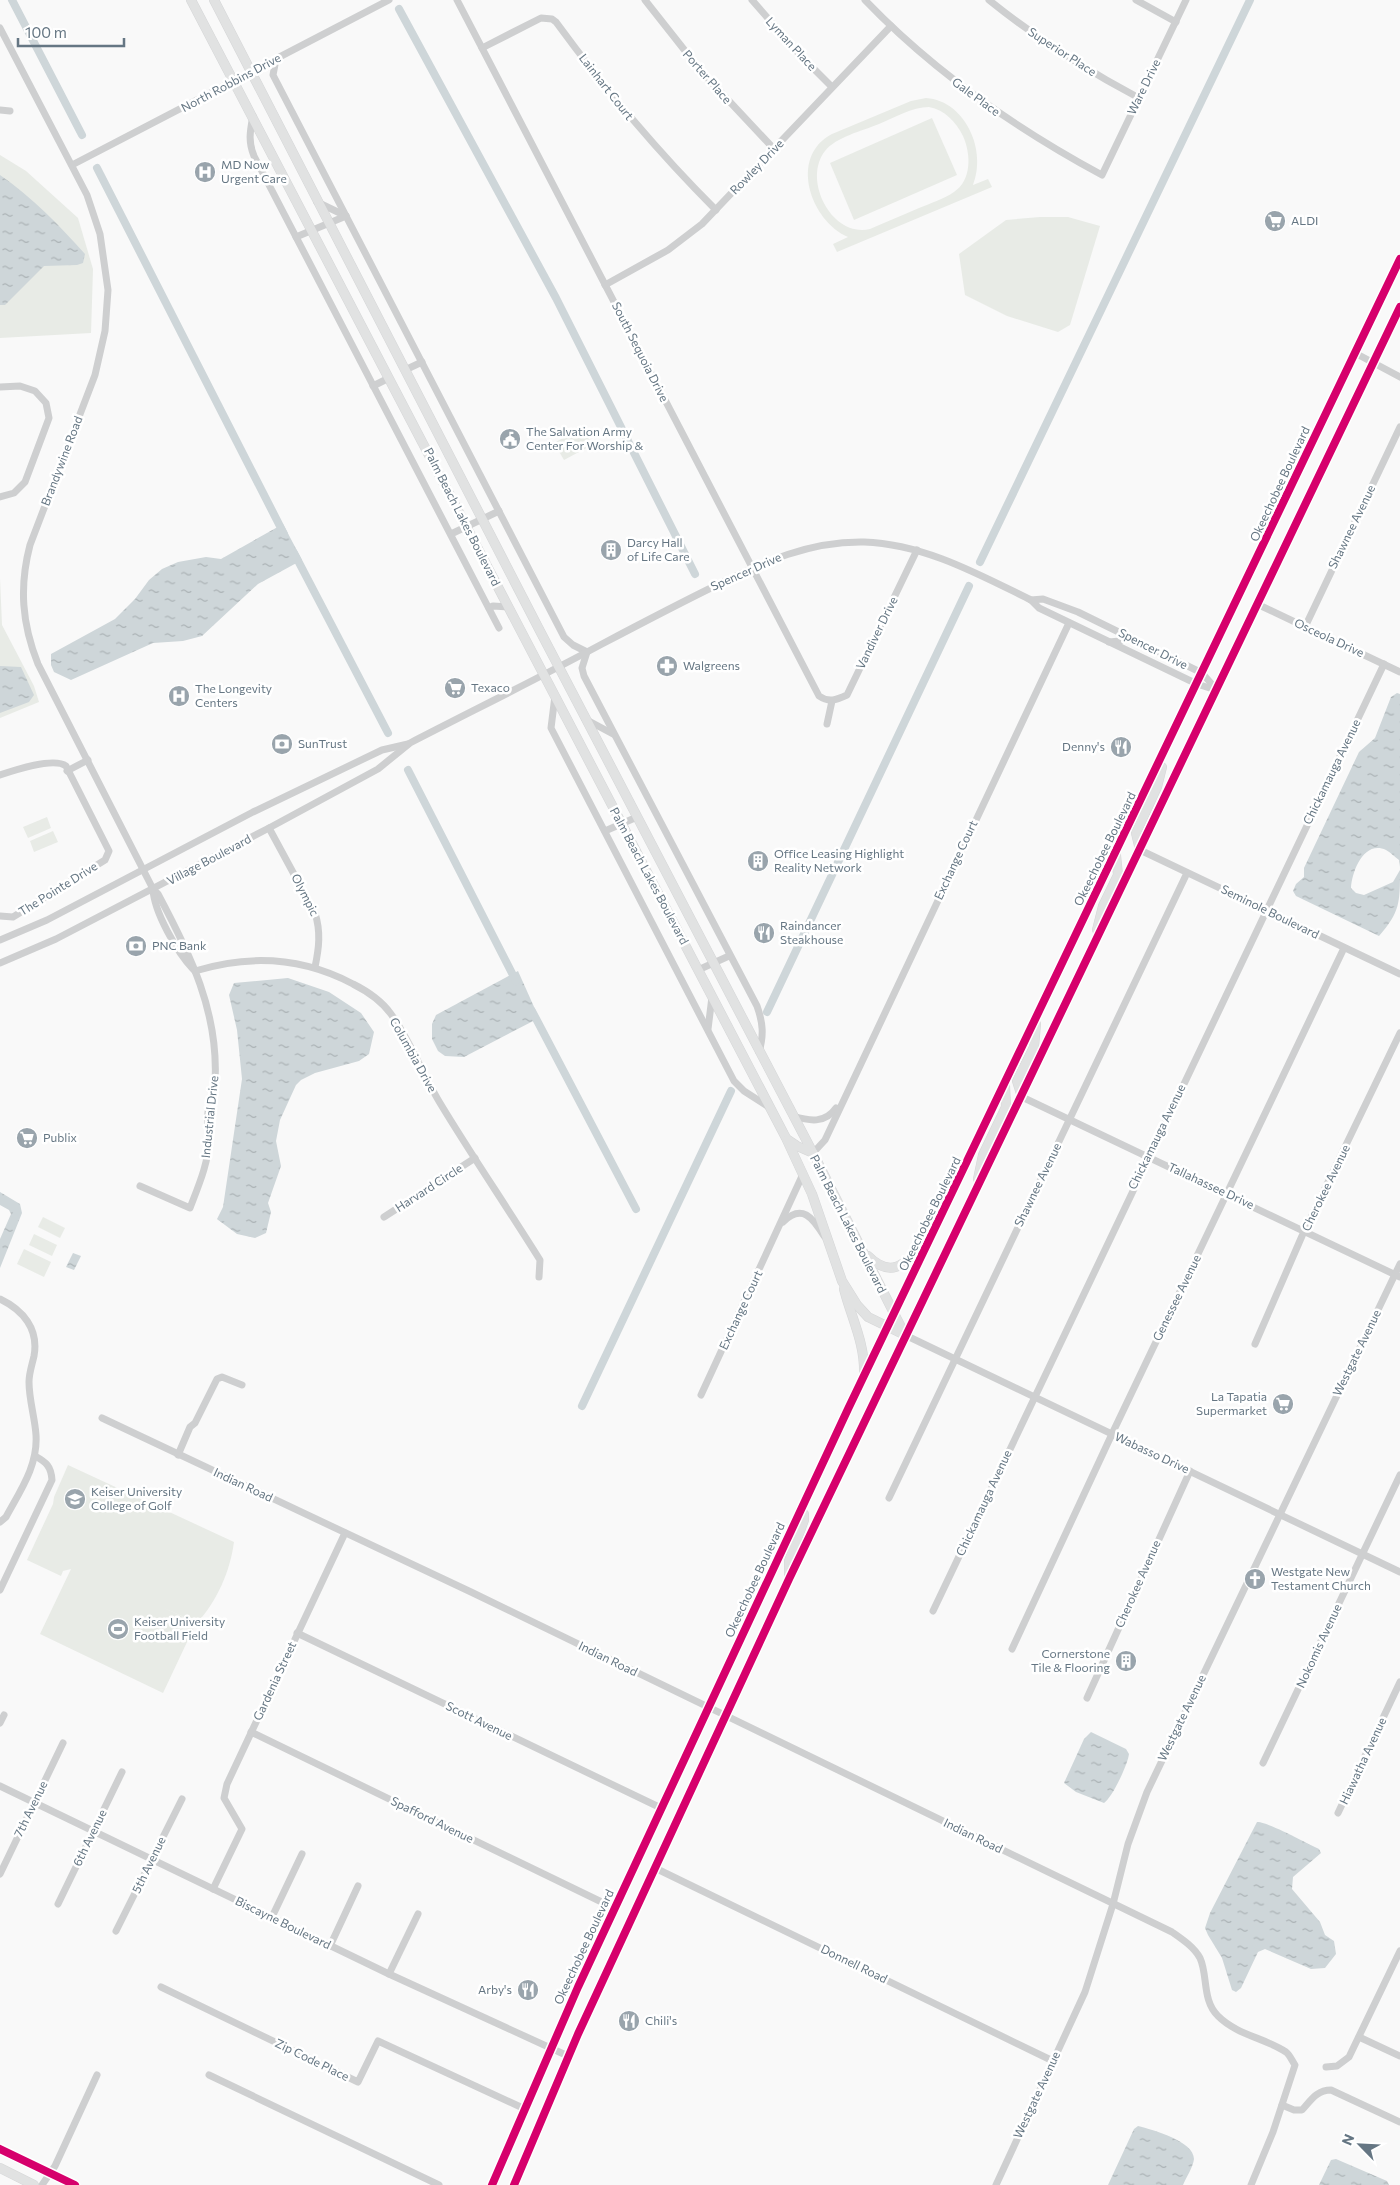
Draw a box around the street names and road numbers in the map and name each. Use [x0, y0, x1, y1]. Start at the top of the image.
street label: Lyman Place [763, 14, 820, 73]
street label: Superior Place [1026, 24, 1099, 78]
street label: Porter Place [681, 47, 735, 106]
street label: North Robbins Drive [178, 50, 283, 114]
street label: Lainhart Court [577, 51, 637, 122]
street label: Ware Drive [1124, 56, 1163, 117]
street label: Gale Place [950, 74, 1003, 118]
street label: Rowley Drive [727, 136, 786, 197]
street label: South Sequoia Drive [610, 299, 672, 404]
street label: Brandywine Road [38, 414, 85, 507]
street label: Okeechobee Boulevard [1246, 424, 1312, 543]
street label: Palm Beach Lakes Boulevard [422, 445, 504, 588]
street label: Shawnee Avenue [1325, 482, 1377, 571]
street label: Spencer Drive [708, 549, 783, 593]
street label: Vandiver Drive [852, 594, 900, 671]
street label: Osceola Drive [1292, 615, 1367, 659]
street label: Spencer Drive [1117, 625, 1190, 672]
street label: Chickamauga Avenue [1300, 717, 1363, 826]
street label: Okeechobee Boulevard [1070, 789, 1138, 908]
street label: Palm Beach Lakes Boulevard [608, 805, 692, 947]
street label: Exchange Court [931, 818, 980, 902]
street label: Village Boulevard [164, 831, 253, 887]
street label: The Pointe Drive [16, 858, 99, 918]
street label: Olympic [289, 871, 323, 918]
street label: Seminole Boulevard [1219, 881, 1322, 941]
street label: Columbia Drive [388, 1015, 440, 1094]
street label: Industrial Drive [198, 1075, 220, 1159]
street label: Chickamauga Avenue [1125, 1082, 1188, 1191]
street label: Shawnee Avenue [1011, 1140, 1063, 1229]
street label: Cherokee Avenue [1298, 1142, 1352, 1233]
street label: Palm Beach Lakes Boulevard [808, 1152, 890, 1295]
street label: Okeechobee Boulevard [895, 1154, 963, 1273]
street label: Tallahassee Drive [1166, 1159, 1257, 1211]
street label: Harvard Circle [392, 1160, 465, 1214]
street label: Genessee Avenue [1149, 1252, 1203, 1343]
street label: Exchange Court [716, 1268, 765, 1352]
street label: Westgate Avenue [1329, 1307, 1383, 1398]
street label: Wabasso Drive [1113, 1429, 1192, 1475]
street label: Chickamauga Avenue [952, 1447, 1014, 1558]
street label: Indian Road [212, 1464, 275, 1504]
street label: Okeechobee Boulevard [721, 1520, 787, 1639]
street label: Cherokee Avenue [1111, 1538, 1163, 1630]
street label: Nokomis Avenue [1293, 1601, 1344, 1690]
street label: Indian Road [577, 1638, 640, 1678]
street label: Gardenia Street [250, 1639, 299, 1722]
street label: Westgate Avenue [1154, 1672, 1208, 1763]
street label: Scott Avenue [444, 1698, 515, 1742]
street label: Hiawatha Avenue [1336, 1715, 1388, 1806]
street label: 7th Avenue [11, 1778, 50, 1839]
street label: Spafford Avenue [389, 1793, 476, 1845]
street label: 6th Avenue [69, 1807, 109, 1868]
street label: Indian Road [942, 1815, 1005, 1855]
street label: 5th Avenue [128, 1834, 168, 1895]
street label: Okeechobee Boulevard [550, 1887, 616, 2006]
street label: Biscayne Boulevard [233, 1893, 334, 1951]
street label: Donnell Road [819, 1941, 890, 1985]
street label: Zip Code Place [273, 2035, 352, 2083]
street label: Westgate Avenue [1010, 2049, 1062, 2140]

